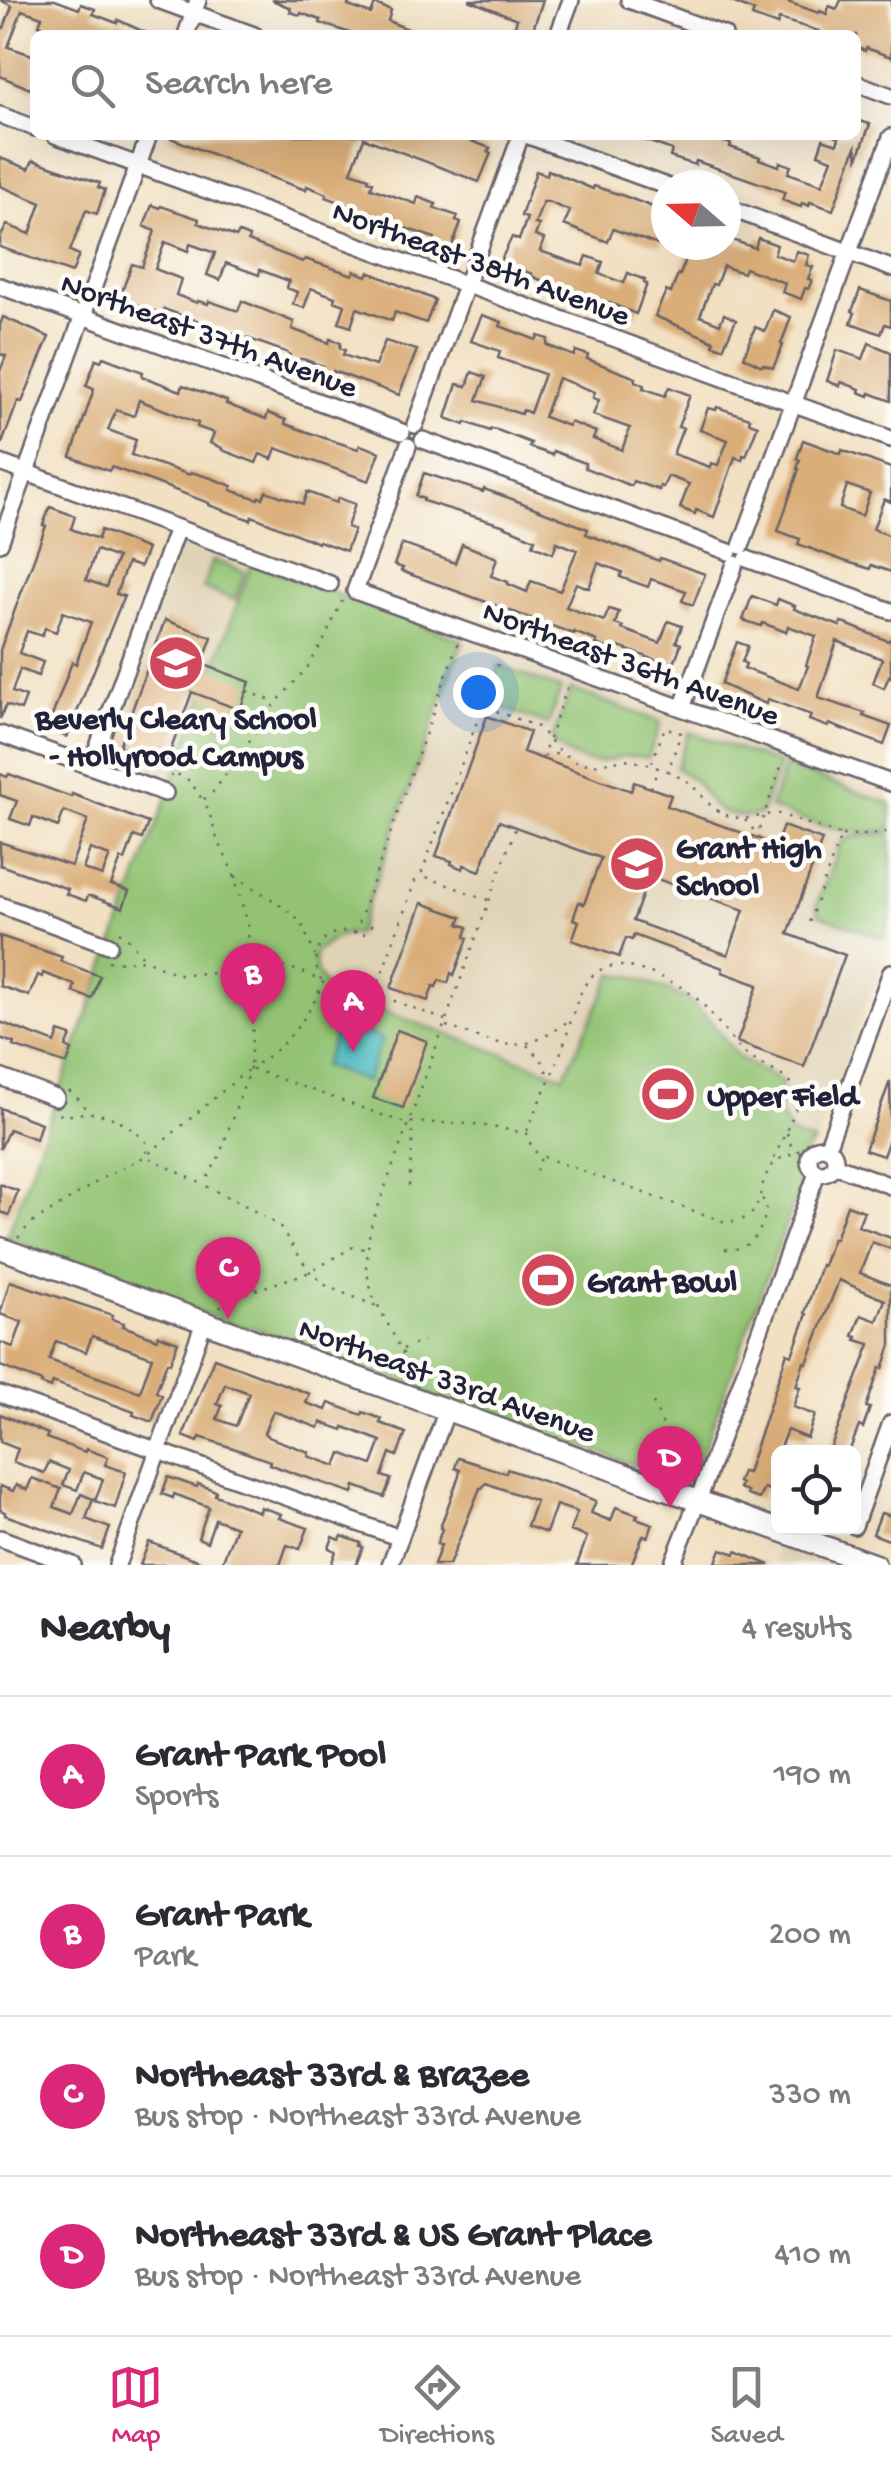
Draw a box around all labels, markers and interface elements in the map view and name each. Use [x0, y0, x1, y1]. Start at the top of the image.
search box [30, 30, 861, 140]
icon: search [65, 58, 120, 113]
text: Search here [145, 63, 332, 107]
north arrow [651, 170, 741, 260]
street label: Northeast 38th Avenue [326, 194, 635, 337]
street label: Northeast 37th Avenue [55, 266, 362, 409]
street label: Northeast 36th Avenue [477, 594, 784, 737]
school or university icon: Beverly Cleary School - Hollyrood Campus [146, 633, 206, 693]
your location [453, 667, 504, 718]
place label: Beverly Cleary School - Hollyrood Campus [34, 703, 317, 778]
place label: Grant High School [676, 832, 822, 907]
school or university icon: Grant High School [607, 834, 667, 894]
pin: B [220, 942, 286, 1025]
pin: A [320, 970, 386, 1052]
sports icon: Upper Field [638, 1064, 698, 1124]
place label: Upper Field [707, 1080, 861, 1118]
pin: C [196, 1236, 260, 1319]
sports icon: Grant Bowl [518, 1250, 578, 1310]
place label: Grant Bowl [587, 1266, 737, 1304]
street label: Northeast 33rd Avenue [293, 1311, 600, 1454]
pin: D [638, 1426, 702, 1508]
map controls [771, 1445, 861, 1535]
button: locate [771, 1445, 861, 1535]
text: Nearby [40, 1606, 170, 1655]
text: 4 results [742, 1611, 851, 1649]
text: Grant Park Pool [135, 1735, 386, 1779]
text: A [63, 1757, 82, 1795]
text: 190 m [774, 1757, 851, 1795]
text: Sports [135, 1779, 218, 1817]
text: Grant Park [135, 1895, 309, 1939]
text: B [64, 1917, 81, 1955]
text: 200 m [769, 1917, 851, 1955]
text: Park [135, 1939, 196, 1977]
text: Northeast 33rd & Brazee [135, 2055, 529, 2099]
text: C [64, 2077, 81, 2115]
text: 330 m [769, 2077, 851, 2115]
text: Bus stop · Northeast 33rd Avenue [135, 2099, 581, 2137]
text: Northeast 33rd & US Grant Place [135, 2215, 651, 2259]
text: D [62, 2237, 83, 2275]
text: 410 m [774, 2237, 851, 2275]
text: Bus stop · Northeast 33rd Avenue [135, 2259, 581, 2297]
tab: Map [108, 2360, 163, 2453]
tab: Directions [380, 2360, 494, 2453]
tab: Saved [711, 2360, 783, 2453]

